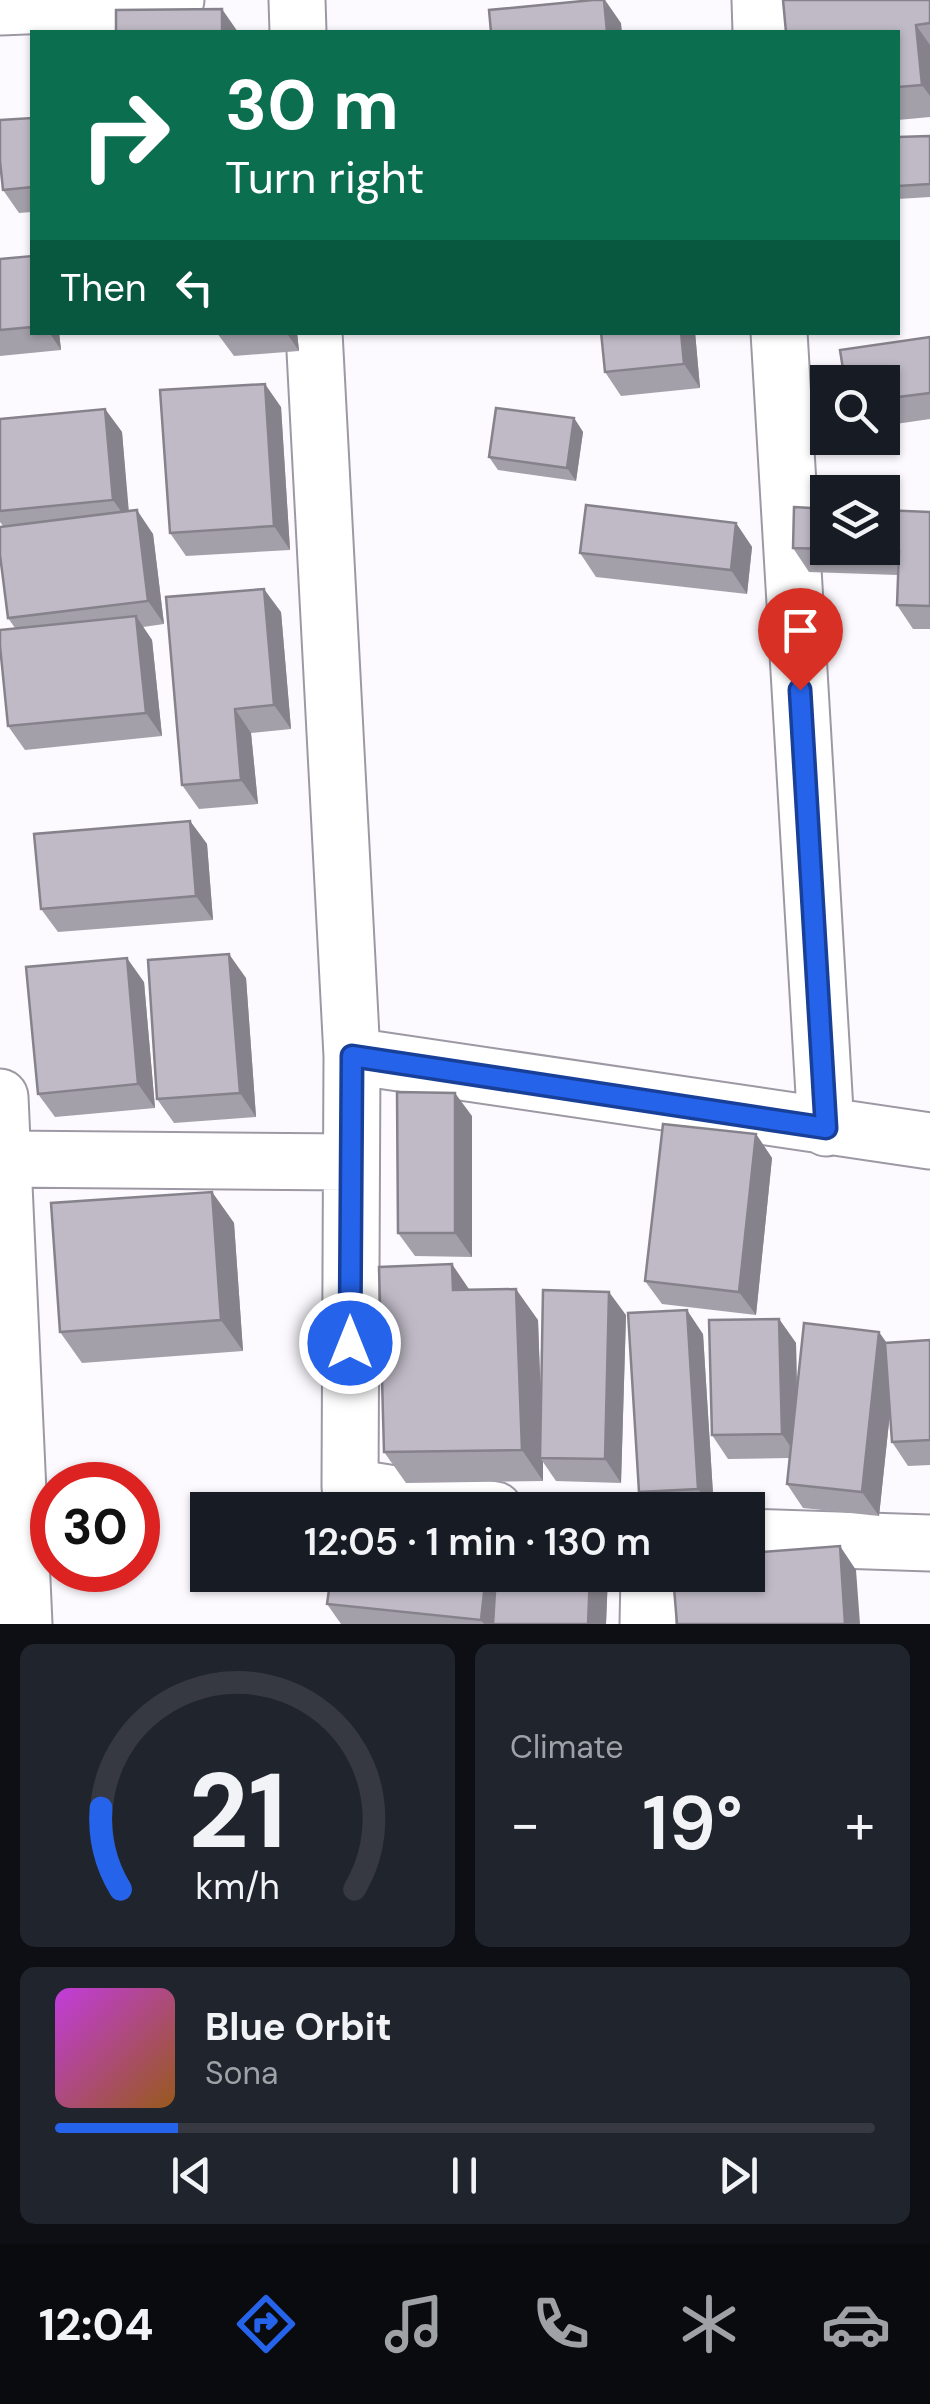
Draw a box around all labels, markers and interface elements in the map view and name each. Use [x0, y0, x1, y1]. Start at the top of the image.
text: 30 m [225, 60, 399, 151]
icon: right [60, 70, 190, 200]
text: Turn right [225, 148, 424, 207]
icon: left [167, 260, 222, 315]
text: Then [60, 263, 147, 313]
map controls [810, 365, 900, 565]
button: search [810, 365, 900, 455]
button: layers [810, 475, 900, 565]
pin [758, 588, 843, 691]
icon: arrive [773, 603, 828, 658]
position arrow [298, 1291, 402, 1395]
speed limit sign: 30 [30, 1462, 160, 1592]
text: 12:05 · 1 min · 130 m [304, 1517, 651, 1567]
text: Climate [510, 1726, 624, 1768]
text: 21 [189, 1744, 286, 1879]
text: 19° [642, 1775, 743, 1872]
text: − [510, 1788, 540, 1860]
text: + [845, 1788, 875, 1860]
text: km/h [195, 1864, 280, 1910]
text: Blue Orbit [205, 2002, 392, 2052]
text: Sona [205, 2052, 278, 2094]
icon: previous [164, 2148, 219, 2203]
icon: pause [437, 2148, 492, 2203]
icon: next [711, 2148, 766, 2203]
icon: directions [231, 2289, 301, 2359]
icon: music [379, 2289, 449, 2359]
icon: phone [526, 2289, 596, 2359]
icon: climate [674, 2289, 744, 2359]
icon: car [821, 2289, 891, 2359]
text: 12:04 [39, 2295, 153, 2354]

